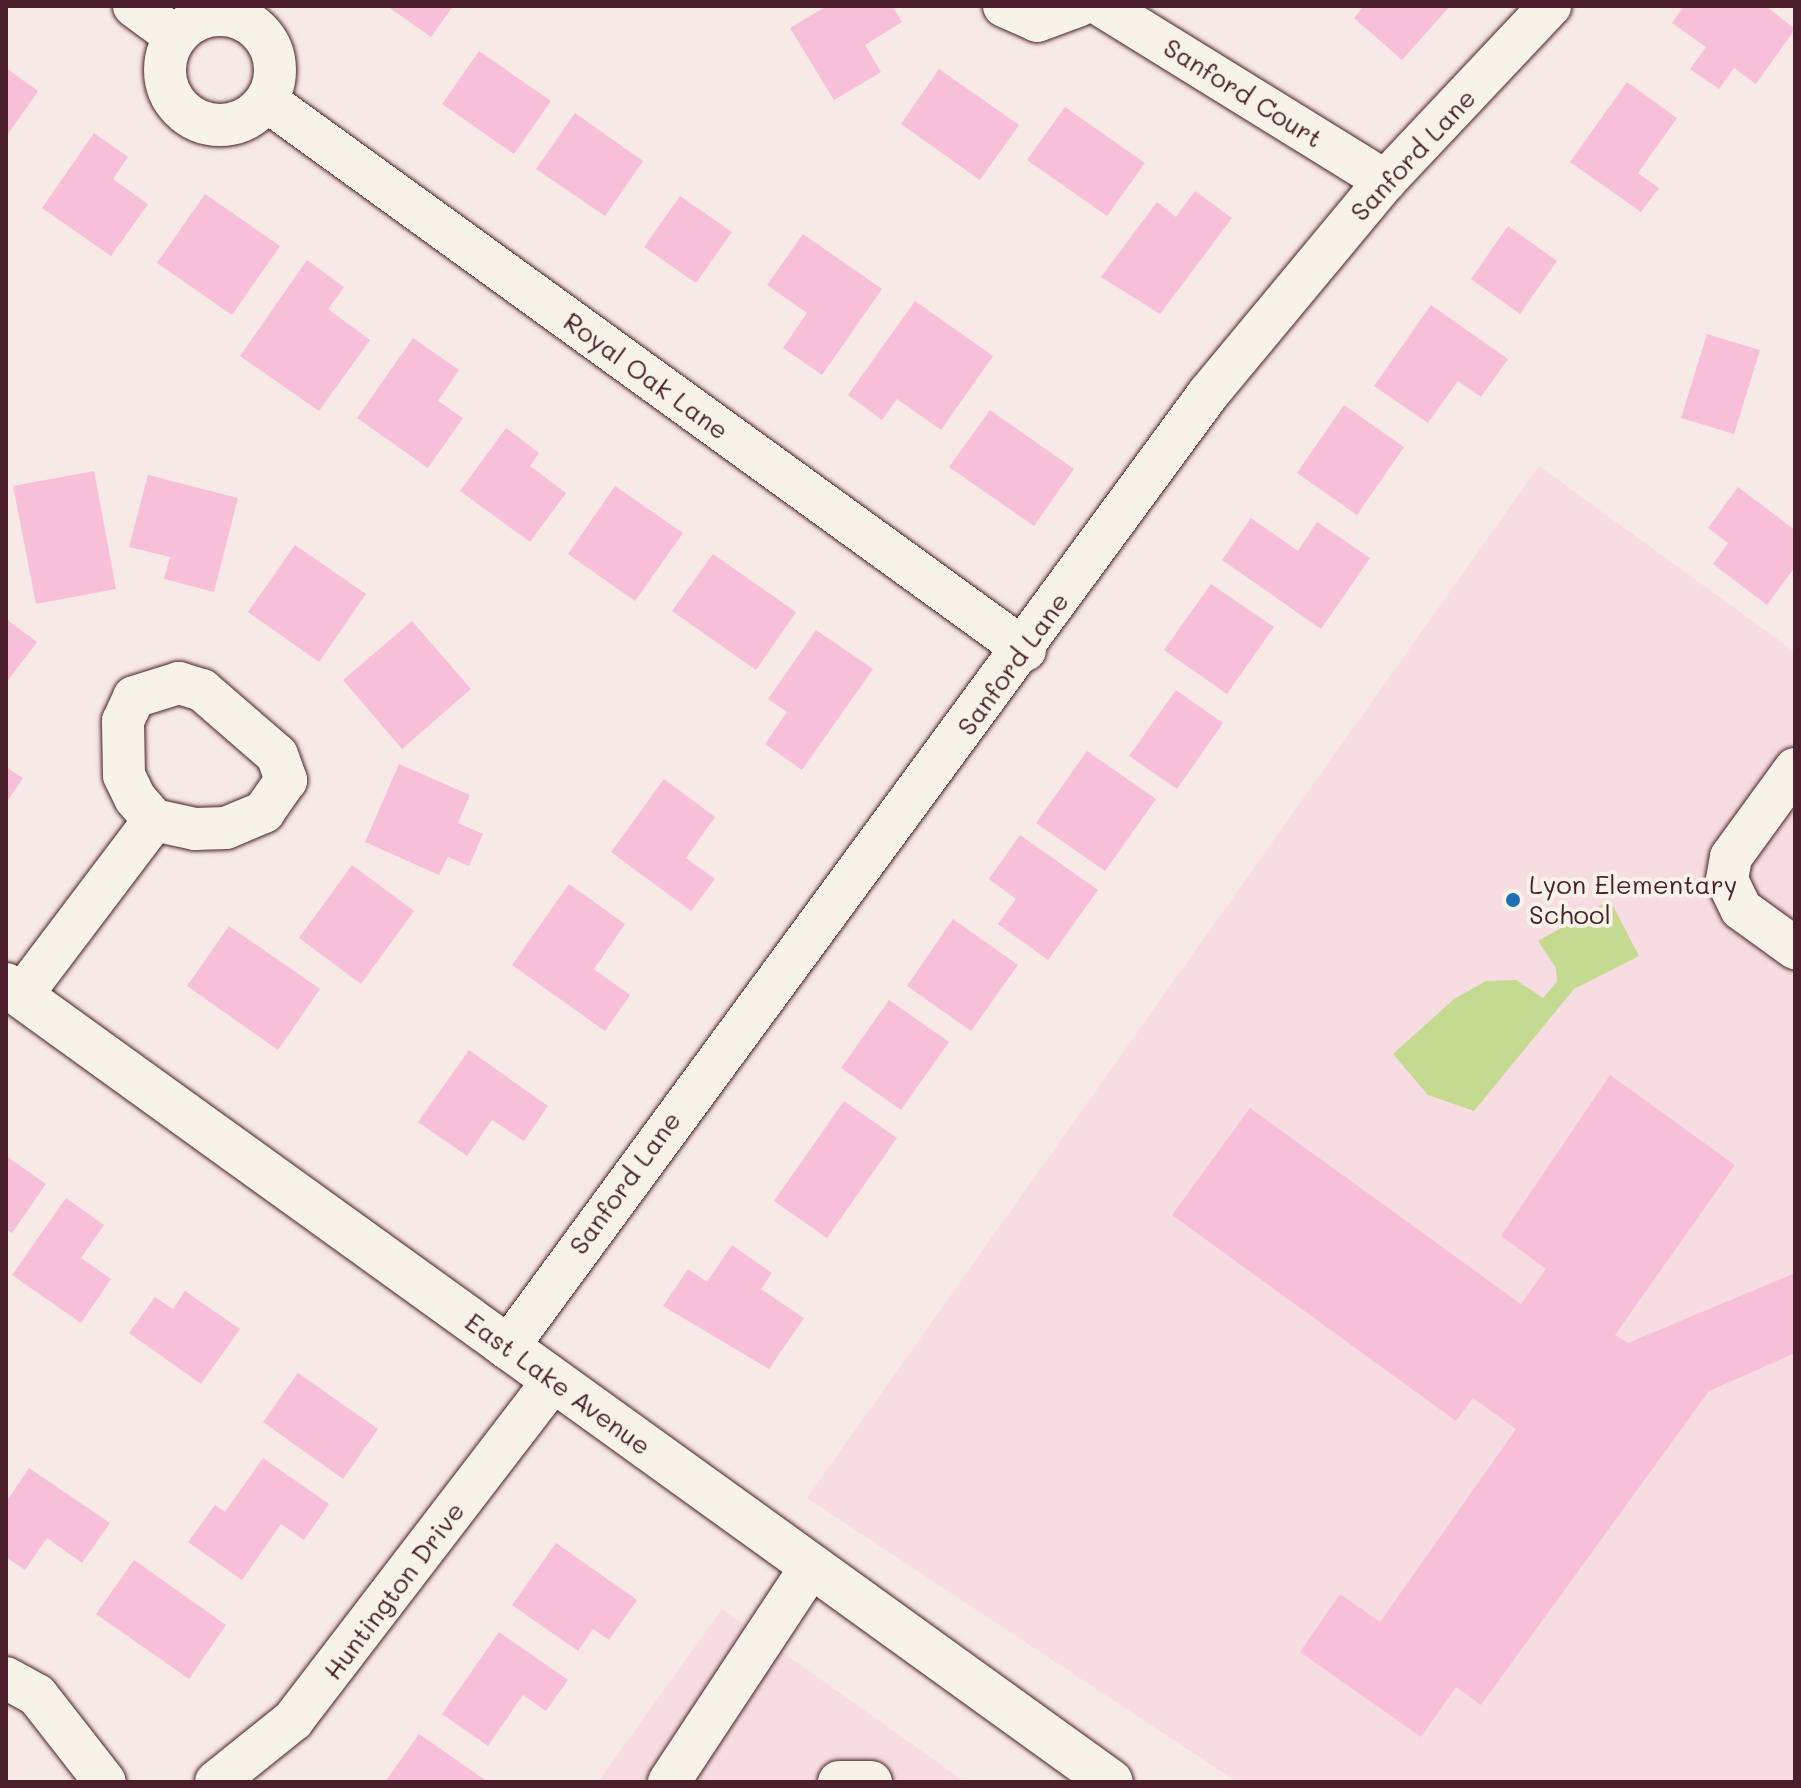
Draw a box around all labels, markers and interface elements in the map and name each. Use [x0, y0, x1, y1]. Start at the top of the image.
street label: Sanford Court [1158, 32, 1328, 154]
street label: Sanford Lane [1344, 83, 1482, 227]
street label: Royal Oak Lane [558, 306, 734, 446]
street label: Sanford Lane [951, 586, 1075, 742]
place label: Lyon Elementary School [1529, 869, 1737, 930]
marker: Lyon Elementary School [1504, 891, 1522, 909]
street label: Sanford Lane [563, 1105, 687, 1261]
street label: East Lake Avenue [459, 1306, 657, 1462]
street label: Huntington Drive [317, 1496, 471, 1686]

